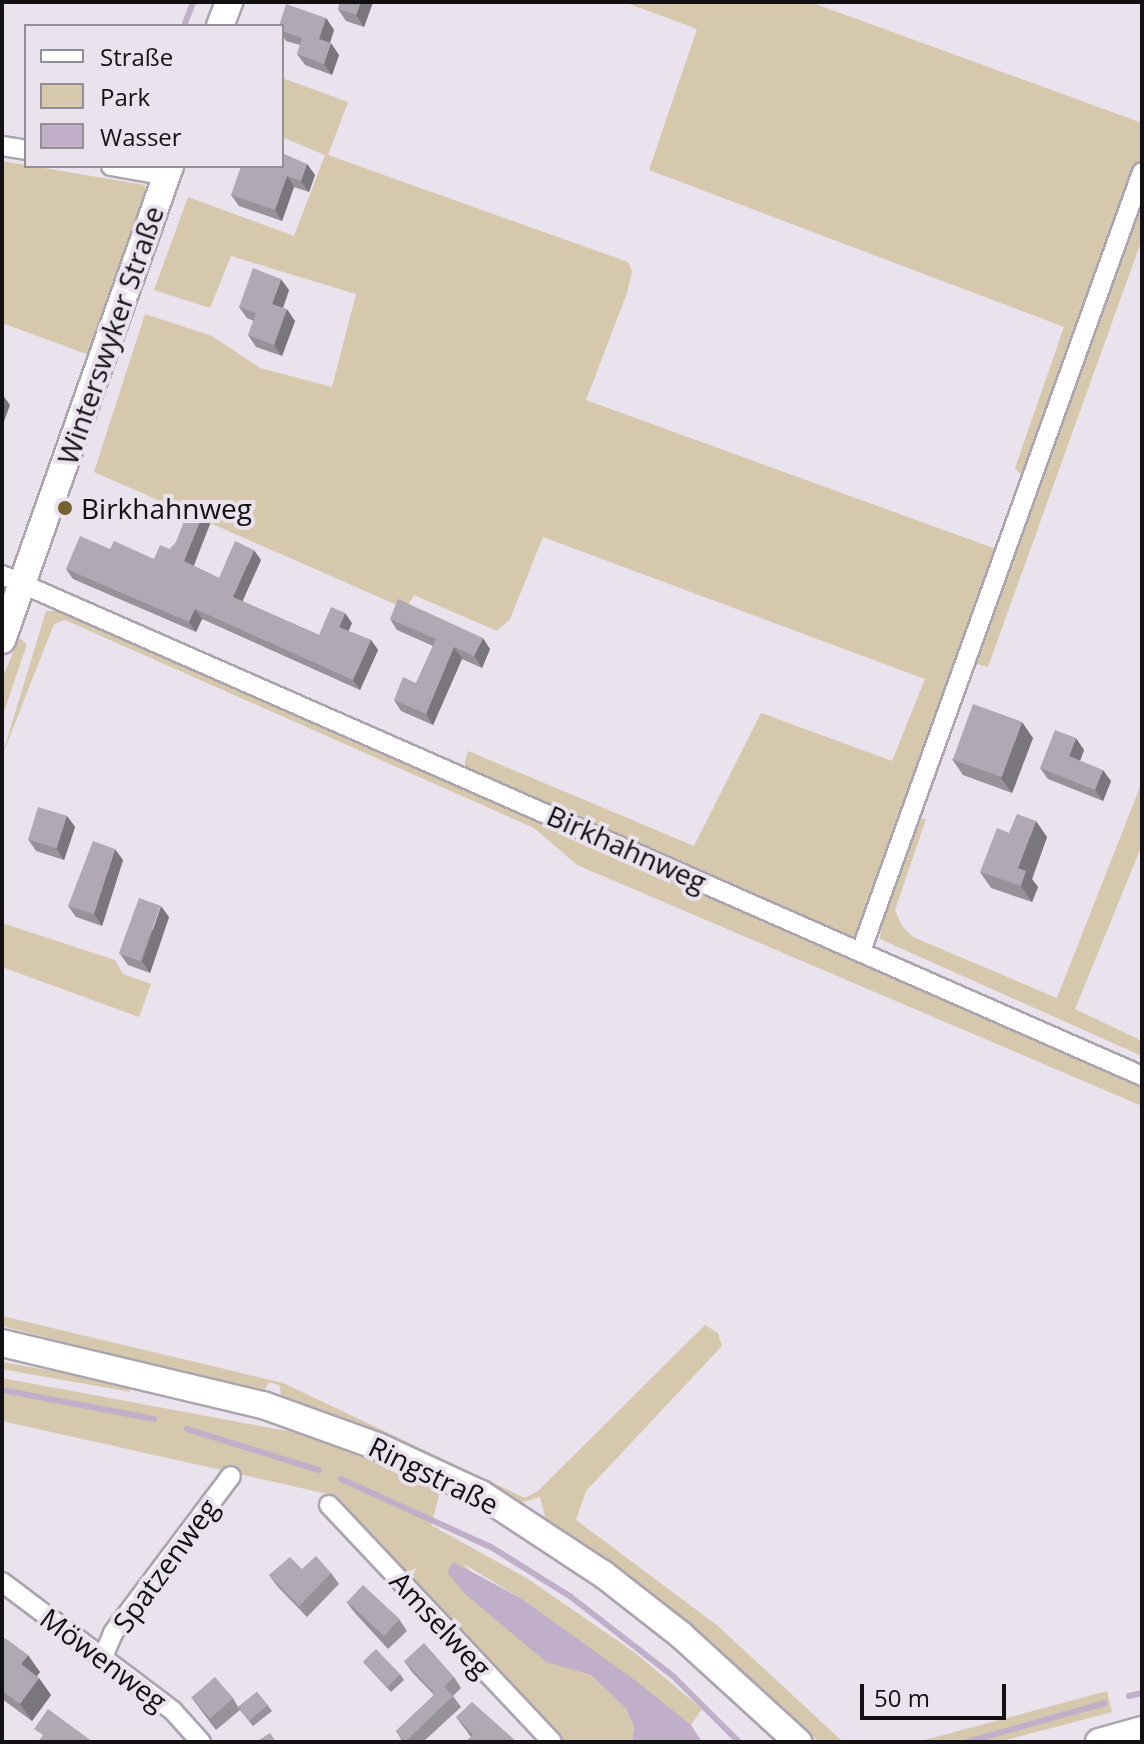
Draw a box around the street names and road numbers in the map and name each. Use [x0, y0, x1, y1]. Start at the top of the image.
street label: Winterswyker Straße [50, 201, 170, 469]
street label: Birkhahnweg [542, 798, 712, 898]
street label: Ringstraße [364, 1429, 504, 1521]
street label: Spatzenweg [105, 1492, 225, 1638]
street label: Amselweg [384, 1564, 498, 1684]
street label: Möwenweg [34, 1601, 174, 1717]

